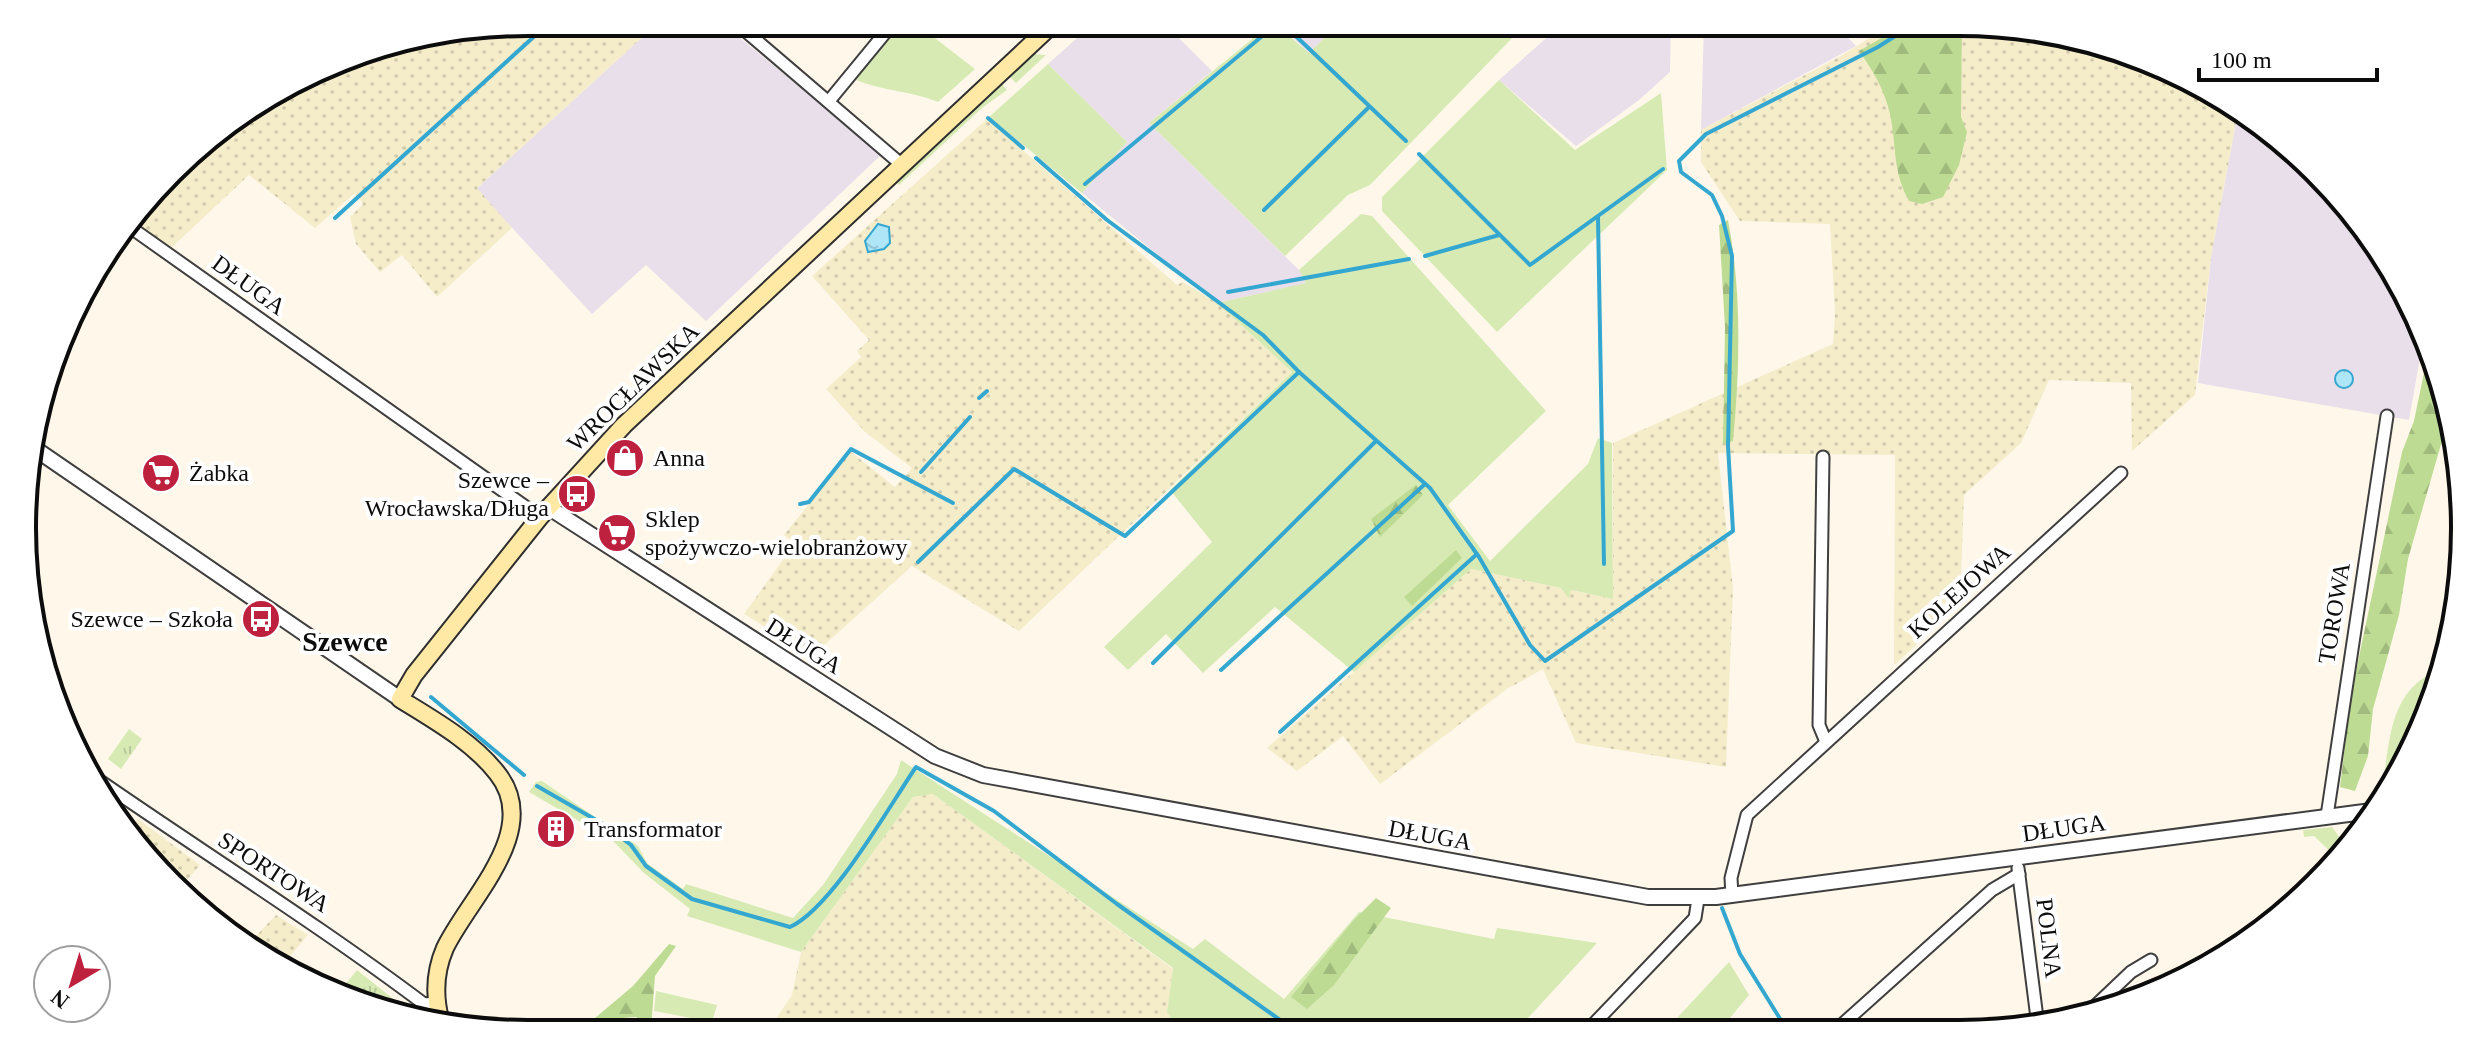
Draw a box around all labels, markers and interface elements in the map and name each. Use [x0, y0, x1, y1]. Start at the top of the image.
scale bar [2199, 32, 2377, 82]
text: 100 m [2211, 47, 2272, 73]
street label: DŁUGA [207, 250, 291, 321]
street label: WROCŁAWSKA [562, 317, 705, 456]
shop icon: Anna [604, 437, 646, 479]
place label: Anna [653, 445, 705, 471]
supermarket icon: Żabka [140, 452, 182, 494]
place label: Żabka [189, 460, 249, 486]
place label: Szewce – Wrocławska/Długa [365, 467, 550, 521]
bus stop icon: Szewce – Wrocławska/Długa [556, 473, 598, 515]
place label: Sklep spożywczo-wielobranżowy [645, 506, 908, 560]
supermarket icon: Sklep spożywczo-wielobranżowy [596, 512, 638, 554]
street label: KOLEJOWA [1903, 538, 2016, 643]
street label: TOROWA [2313, 560, 2355, 666]
bus stop icon: Szewce – Szkoła [240, 598, 282, 640]
place label: Szewce – Szkoła [70, 606, 233, 632]
street label: DŁUGA [761, 613, 847, 680]
district label: Szewce [302, 626, 388, 657]
building icon: Transformator [535, 808, 577, 850]
street label: DŁUGA [2021, 809, 2108, 847]
street label: DŁUGA [1386, 815, 1474, 855]
place label: Transformator [584, 816, 722, 842]
street label: SPORTOWA [213, 826, 335, 918]
street label: POLNA [2031, 897, 2067, 980]
north arrow [32, 944, 112, 1024]
text: N [46, 985, 74, 1014]

